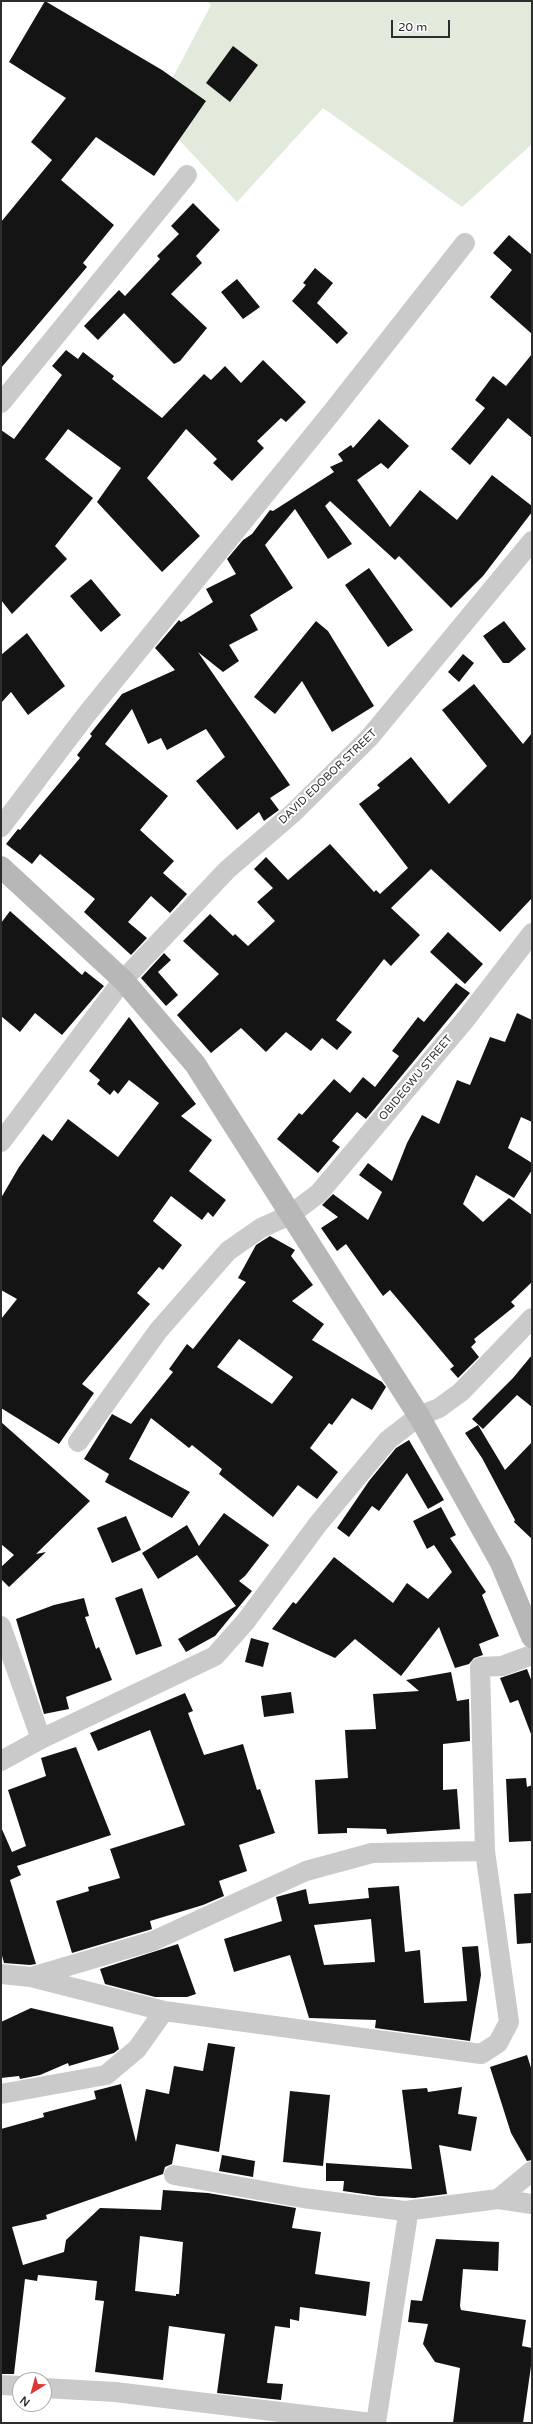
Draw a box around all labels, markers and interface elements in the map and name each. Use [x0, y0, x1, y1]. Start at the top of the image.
scale bar [393, 12, 452, 38]
text: 20 m [398, 20, 427, 34]
street label: DAVID EDOBOR STREET [276, 727, 380, 827]
street label: OBIDEGWU STREET [376, 1033, 456, 1123]
north arrow [12, 2372, 52, 2412]
text: N [18, 2393, 33, 2409]

